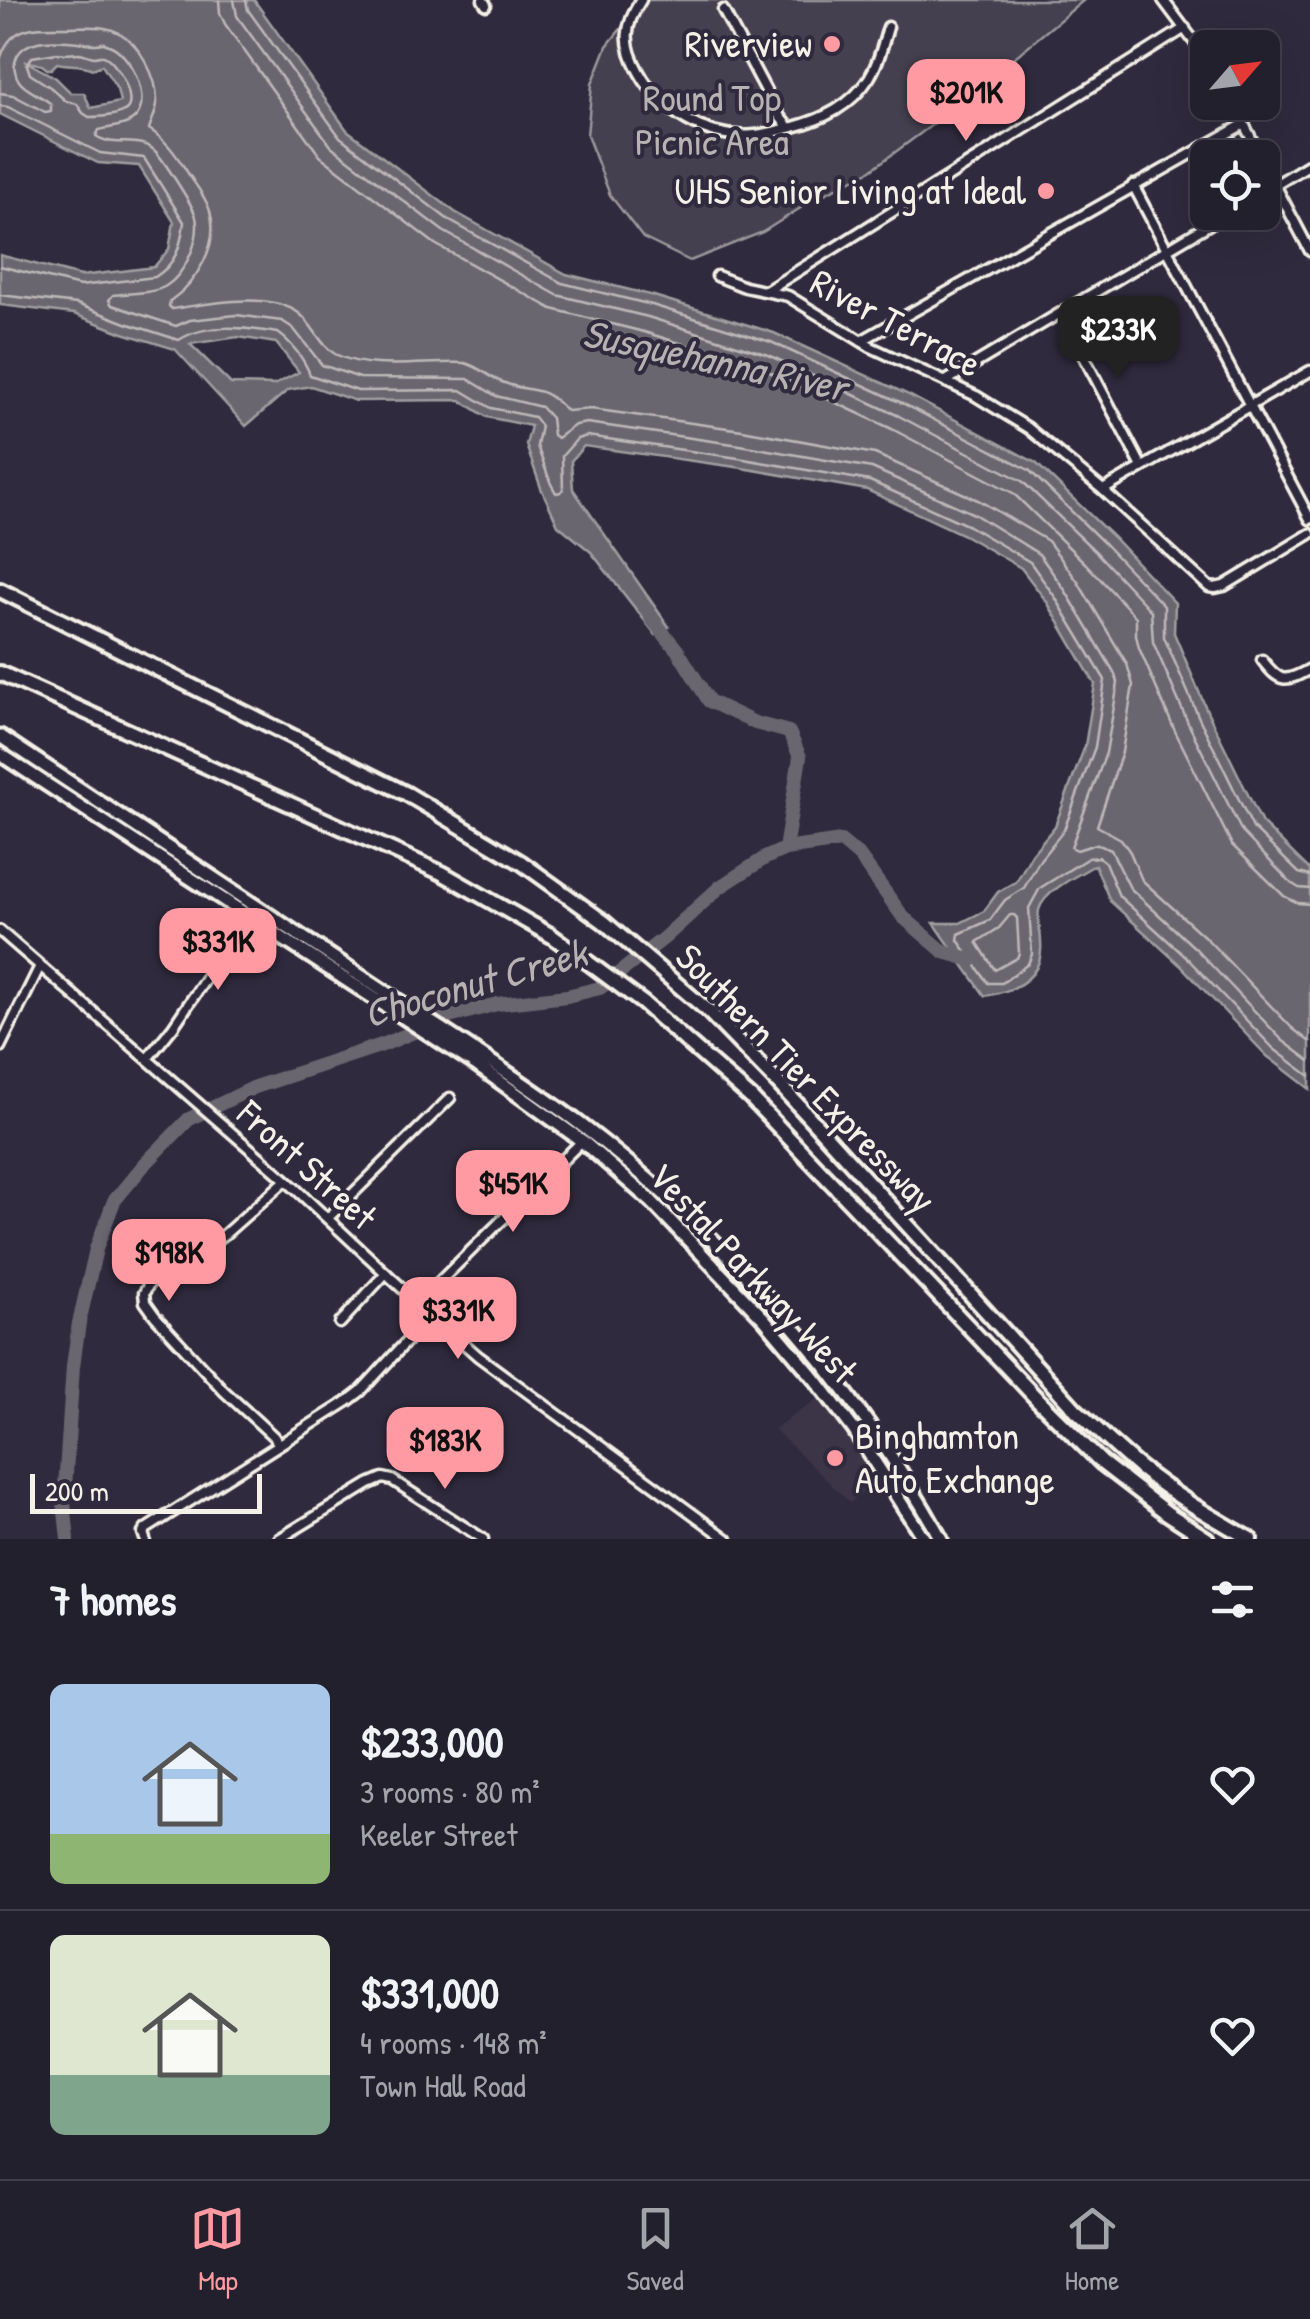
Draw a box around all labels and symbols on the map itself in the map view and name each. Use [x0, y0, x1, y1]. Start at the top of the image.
place label: Riverview [685, 17, 812, 69]
north arrow [1190, 30, 1280, 120]
marker: Riverview [821, 33, 843, 55]
pin: $201K [896, 59, 1036, 144]
park label: Round Top Picnic Area [635, 71, 789, 167]
place label: UHS Senior Living at Ideal [674, 164, 1027, 216]
marker: UHS Senior Living at Ideal [1035, 180, 1057, 202]
street label: River Terrace [802, 255, 991, 389]
pin: $233K [1048, 296, 1188, 381]
water label: Susquehanna River [578, 305, 856, 415]
pin: $331K [148, 908, 288, 993]
water label: Choconut Creek [357, 924, 596, 1040]
street label: Southern Tier Expressway [665, 932, 949, 1223]
street label: Front Street [226, 1087, 390, 1242]
pin: $451K [443, 1150, 583, 1235]
street label: Vestal Parkway West [638, 1150, 871, 1395]
pin: $198K [99, 1219, 239, 1304]
pin: $331K [388, 1277, 528, 1362]
pin: $183K [375, 1407, 515, 1492]
place label: Binghamton Auto Exchange [855, 1409, 1055, 1505]
marker: Binghamton Auto Exchange [824, 1447, 846, 1469]
scale bar [30, 1469, 262, 1514]

